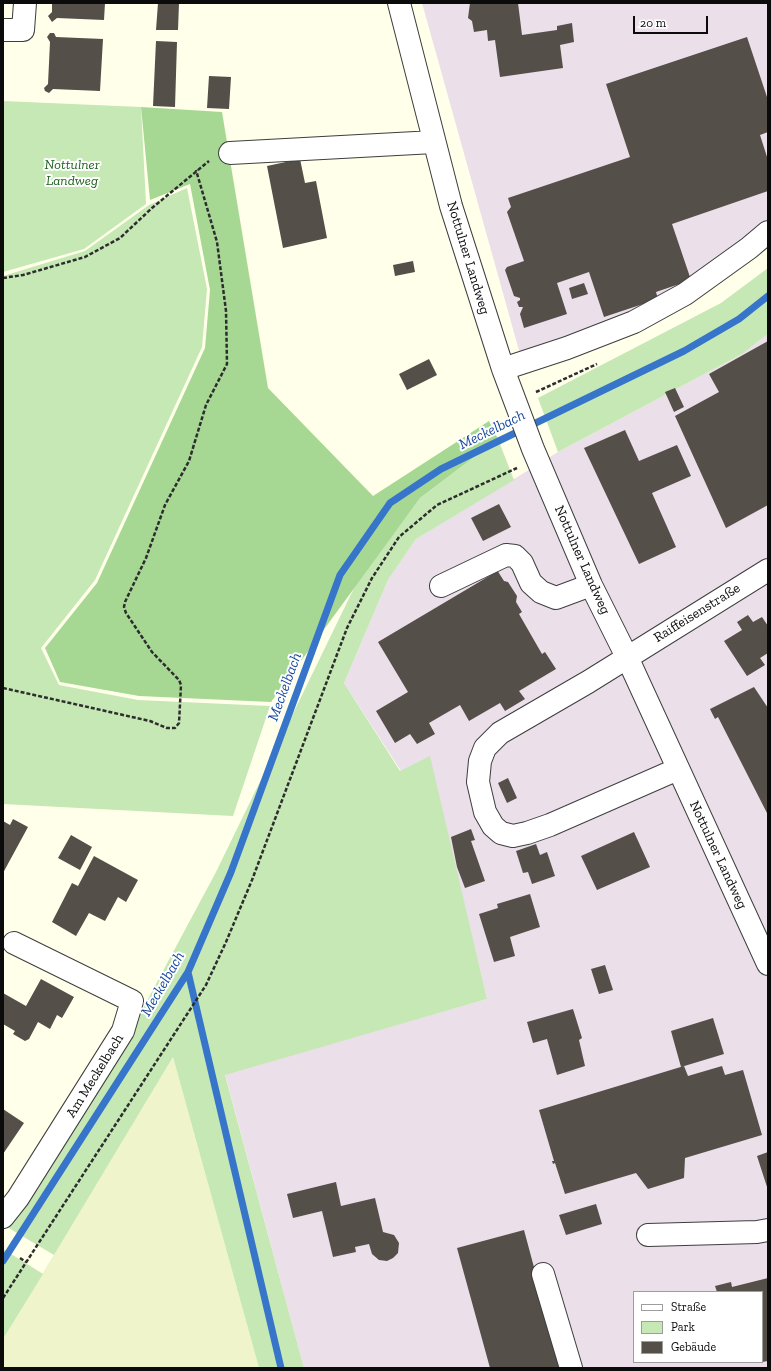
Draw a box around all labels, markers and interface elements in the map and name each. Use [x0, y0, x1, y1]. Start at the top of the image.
scale bar [635, 8, 710, 34]
text: 20 m [640, 16, 666, 30]
park label: Nottulner Landweg [45, 157, 99, 190]
street label: Nottulner Landweg [443, 199, 493, 317]
water label: Meckelbach [456, 406, 528, 454]
street label: Nottulner Landweg [550, 503, 614, 617]
street label: Raiffeisenstraße [651, 580, 743, 646]
water label: Meckelbach [264, 650, 306, 724]
street label: Nottulner Landweg [686, 798, 750, 912]
water label: Meckelbach [137, 948, 189, 1020]
street label: Am Meckelbach [63, 1031, 127, 1121]
legend [633, 1291, 763, 1363]
text: Straße [671, 1300, 706, 1314]
text: Park [671, 1320, 695, 1334]
text: Gebäude [671, 1340, 716, 1354]

